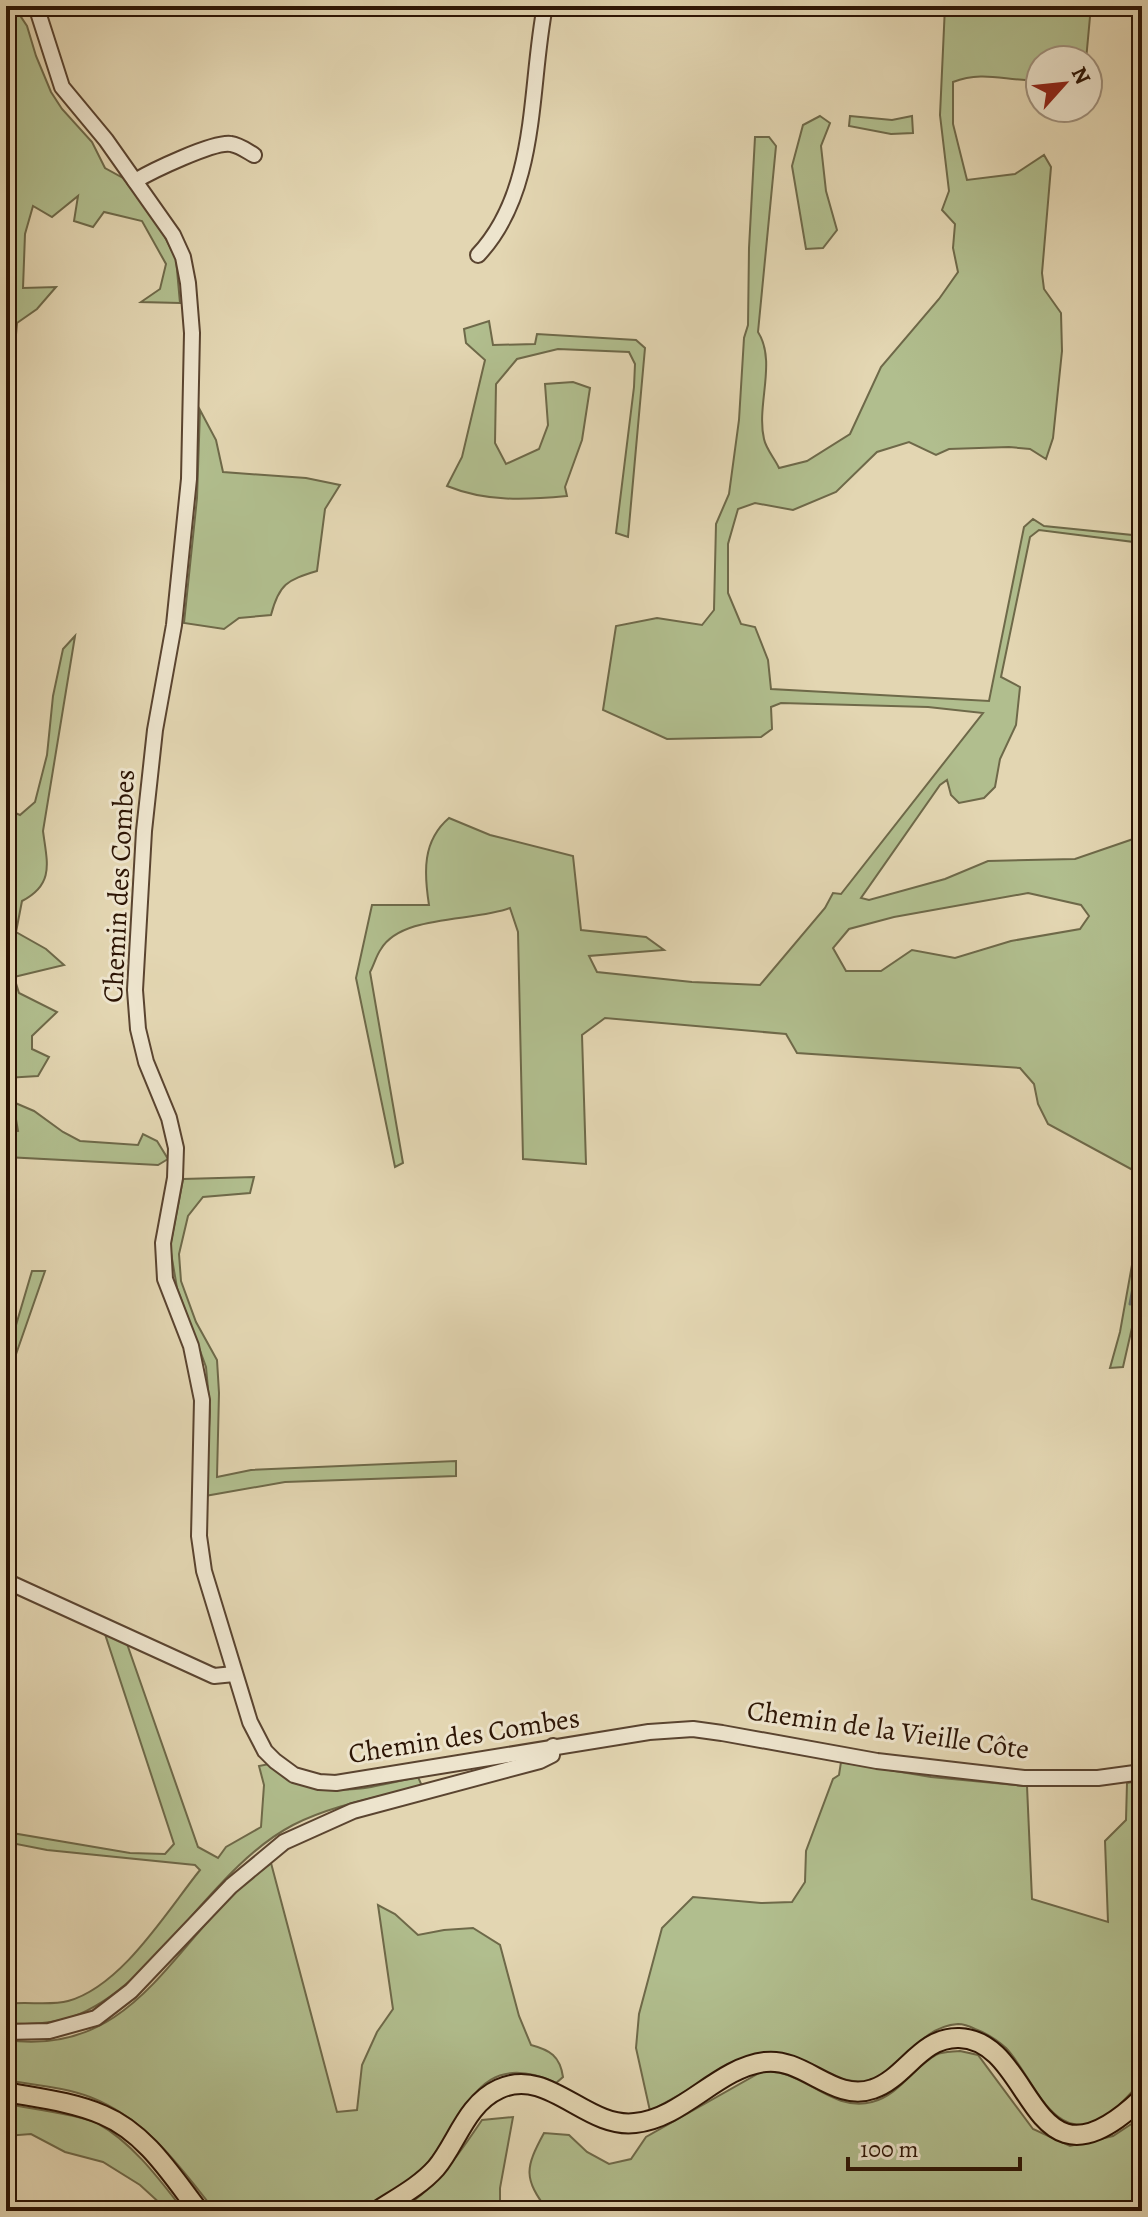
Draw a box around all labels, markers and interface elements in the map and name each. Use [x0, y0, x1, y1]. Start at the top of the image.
north arrow [1024, 44, 1104, 124]
text: N [1064, 61, 1098, 89]
street label: Chemin des Combes [94, 768, 144, 1004]
street label: Chemin de la Vieille Côte [745, 1691, 1031, 1769]
street label: Chemin des Combes [346, 1699, 582, 1773]
scale bar [848, 2121, 1020, 2171]
text: 100 m [860, 2133, 919, 2165]

